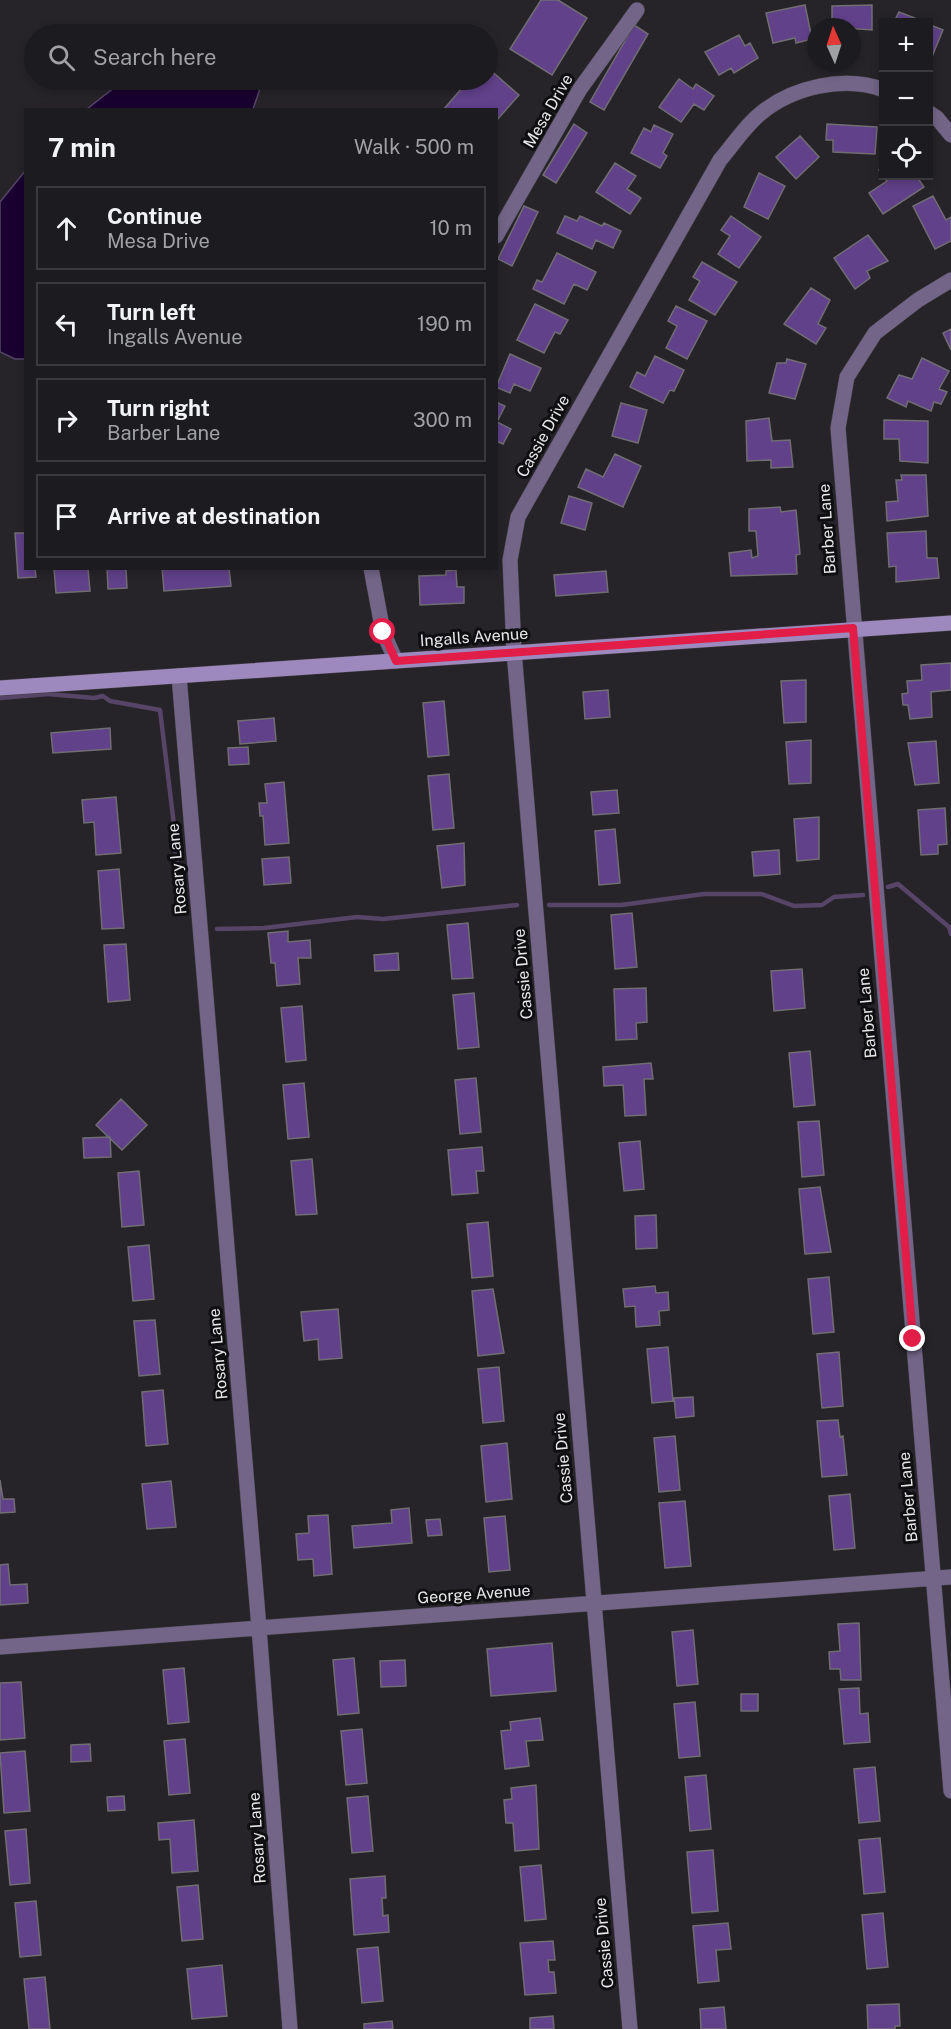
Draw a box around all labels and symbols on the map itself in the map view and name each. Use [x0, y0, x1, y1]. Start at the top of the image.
north arrow [807, 18, 861, 72]
street label: Mesa Drive [519, 71, 577, 151]
street label: Cassie Drive [513, 392, 573, 480]
street label: Barber Lane [814, 483, 840, 575]
route start [369, 618, 395, 644]
street label: Ingalls Avenue [419, 624, 529, 650]
street label: Rosary Lane [164, 823, 190, 915]
street label: Cassie Drive [510, 928, 536, 1020]
street label: Barber Lane [854, 967, 880, 1059]
street label: Rosary Lane [205, 1308, 231, 1400]
route end [899, 1325, 925, 1351]
street label: Cassie Drive [550, 1412, 576, 1504]
street label: Barber Lane [895, 1451, 921, 1543]
street label: George Avenue [417, 1581, 531, 1607]
street label: Rosary Lane [244, 1792, 270, 1884]
street label: Cassie Drive [591, 1897, 617, 1989]

